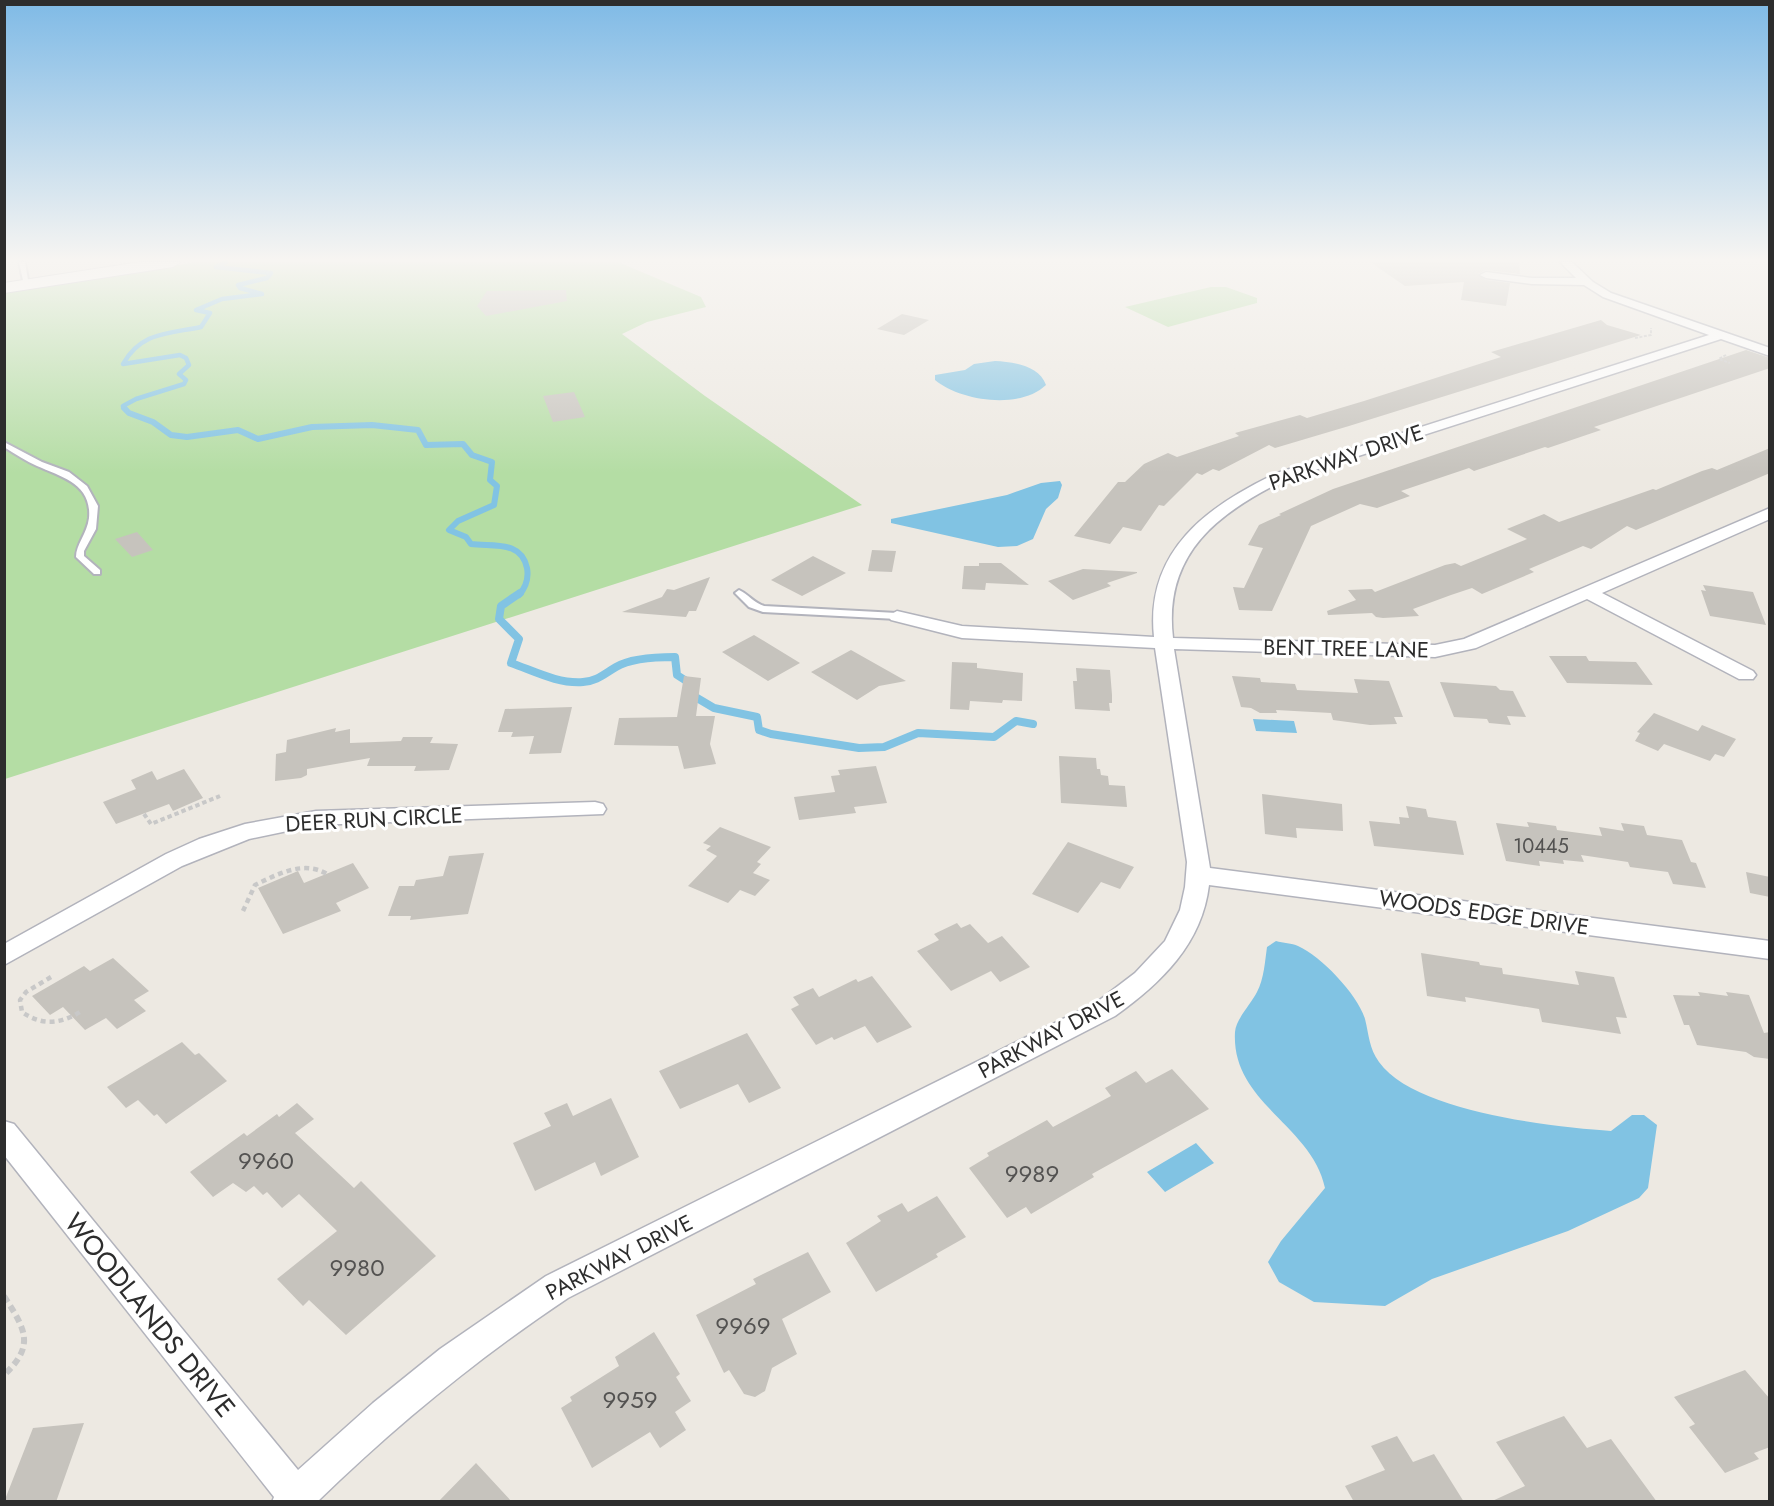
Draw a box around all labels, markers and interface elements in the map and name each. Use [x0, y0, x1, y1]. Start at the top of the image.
street label: PARKWAY DRIVE [1265, 416, 1427, 498]
street label: BENT TREE LANE [1263, 631, 1429, 665]
street label: DEER RUN CIRCLE [284, 798, 464, 840]
house number: 10445 [1513, 832, 1569, 861]
street label: WOODS EDGE DRIVE [1377, 881, 1591, 943]
street label: PARKWAY DRIVE [972, 982, 1130, 1086]
house number: 9960 [238, 1143, 294, 1178]
house number: 9989 [1005, 1156, 1059, 1191]
street label: WOODLANDS DRIVE [55, 1204, 245, 1426]
street label: PARKWAY DRIVE [540, 1206, 698, 1308]
house number: 9980 [329, 1250, 385, 1285]
house number: 9969 [715, 1308, 771, 1343]
house number: 9959 [602, 1382, 658, 1417]

